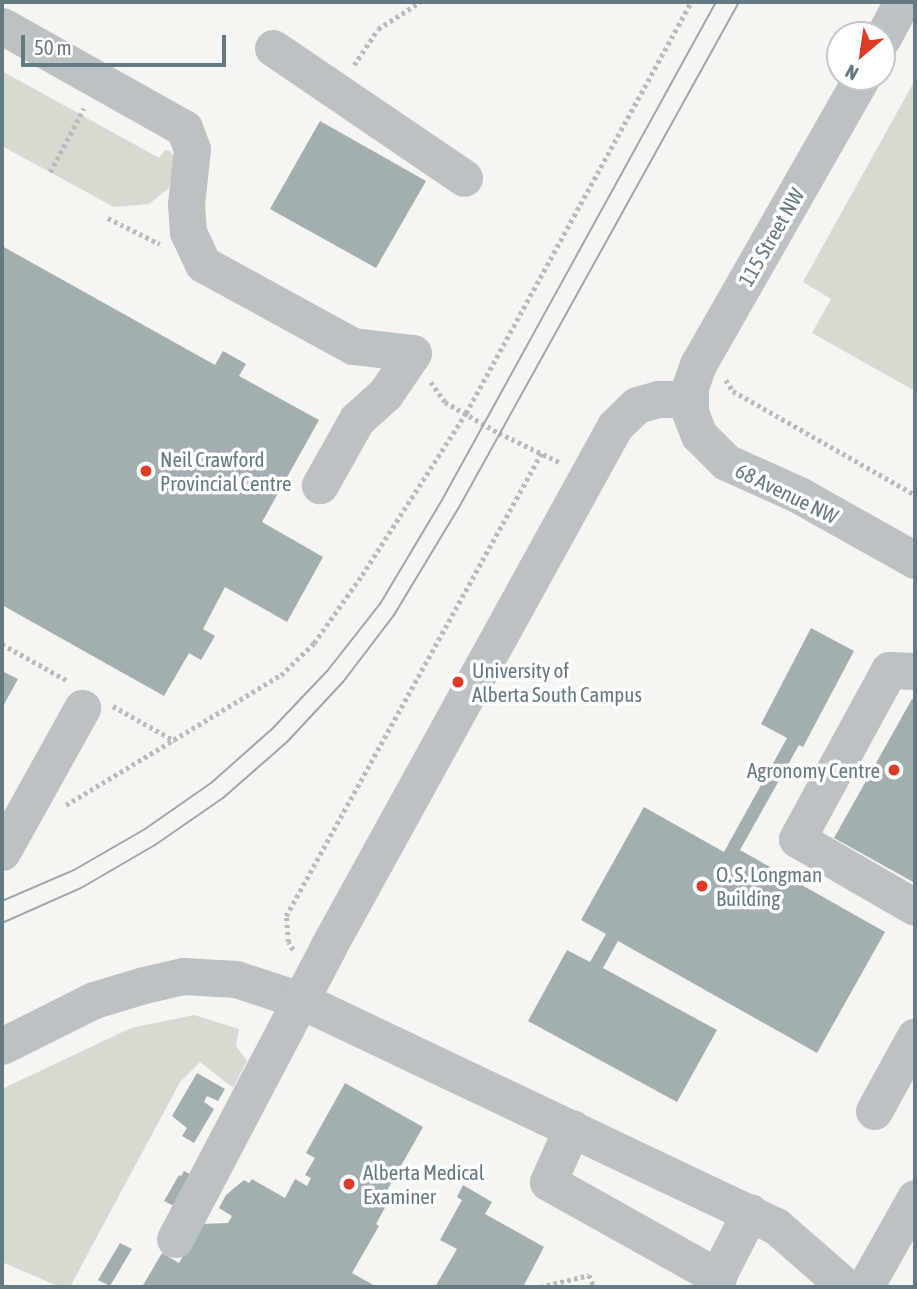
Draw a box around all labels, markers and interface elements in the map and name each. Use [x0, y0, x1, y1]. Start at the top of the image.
scale bar [24, 21, 229, 65]
north arrow [826, 21, 896, 91]
text: 50 m [34, 35, 72, 59]
text: N [842, 60, 862, 85]
street label: 115 Street NW [733, 183, 809, 291]
place label: Neil Crawford Provincial Centre [160, 446, 292, 496]
street label: 68 Avenue NW [731, 457, 843, 529]
marker: Neil Crawford Provincial Centre [138, 463, 154, 479]
place label: University of Alberta South Campus [472, 657, 642, 707]
marker: University of Alberta South Campus [450, 674, 466, 690]
place label: Agronomy Centre [747, 757, 880, 783]
marker: Agronomy Centre [886, 762, 902, 778]
place label: O. S. Longman Building [716, 861, 822, 911]
marker: O. S. Longman Building [694, 878, 710, 894]
place label: Alberta Medical Examiner [363, 1159, 484, 1209]
marker: Alberta Medical Examiner [341, 1176, 357, 1192]

